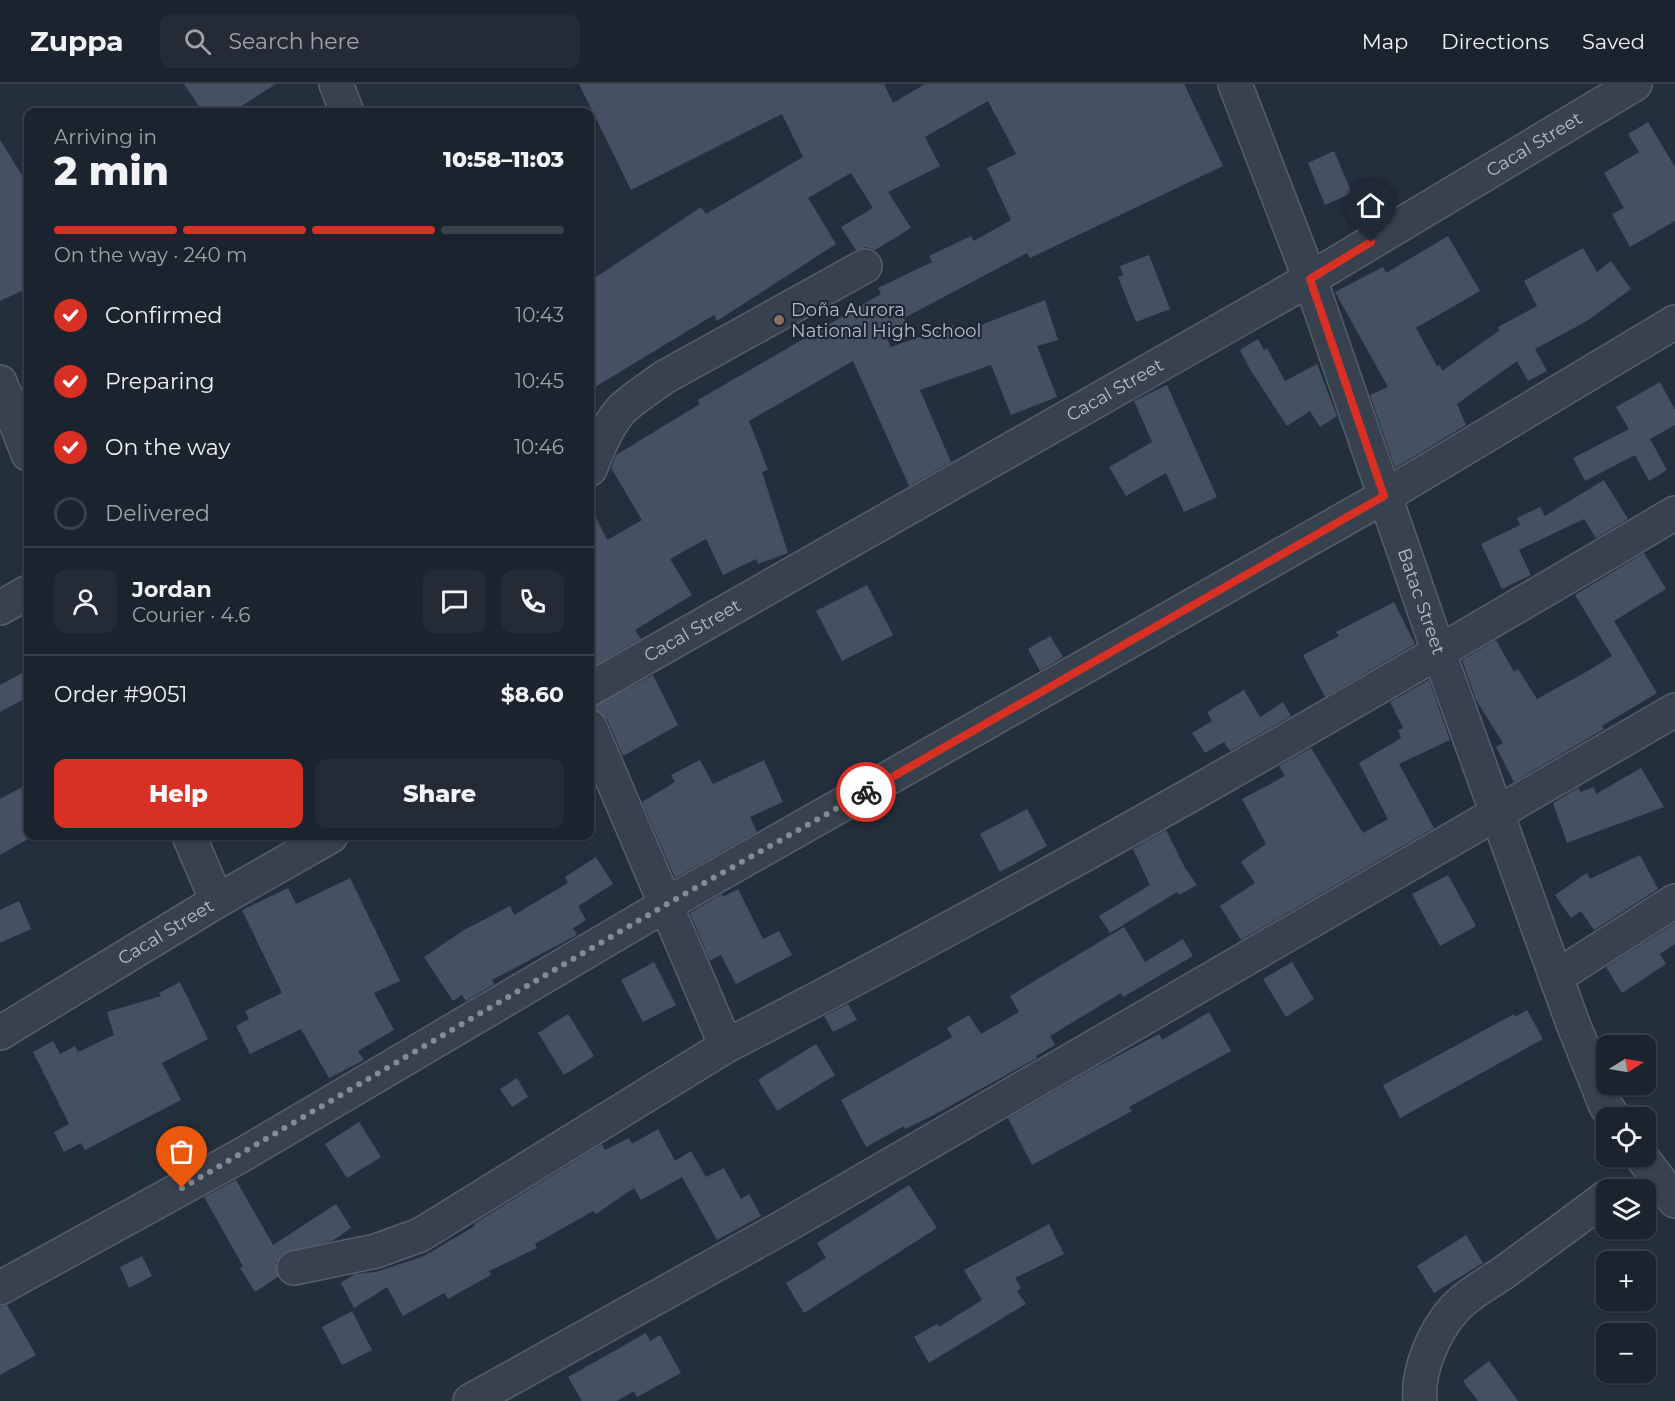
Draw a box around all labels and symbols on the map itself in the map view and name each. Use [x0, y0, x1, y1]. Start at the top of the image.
street label: Cacal Street [1482, 107, 1586, 182]
pin [1345, 180, 1396, 242]
place label: Doña Aurora National High School [791, 299, 981, 342]
marker: Doña Aurora National High School [772, 313, 786, 327]
street label: Cacal Street [1062, 354, 1167, 426]
street label: Batac Street [1393, 545, 1450, 658]
street label: Cacal Street [640, 594, 745, 667]
courier [836, 762, 896, 822]
street label: Cacal Street [114, 895, 218, 970]
north arrow [1596, 1035, 1656, 1095]
pin [156, 1126, 207, 1188]

